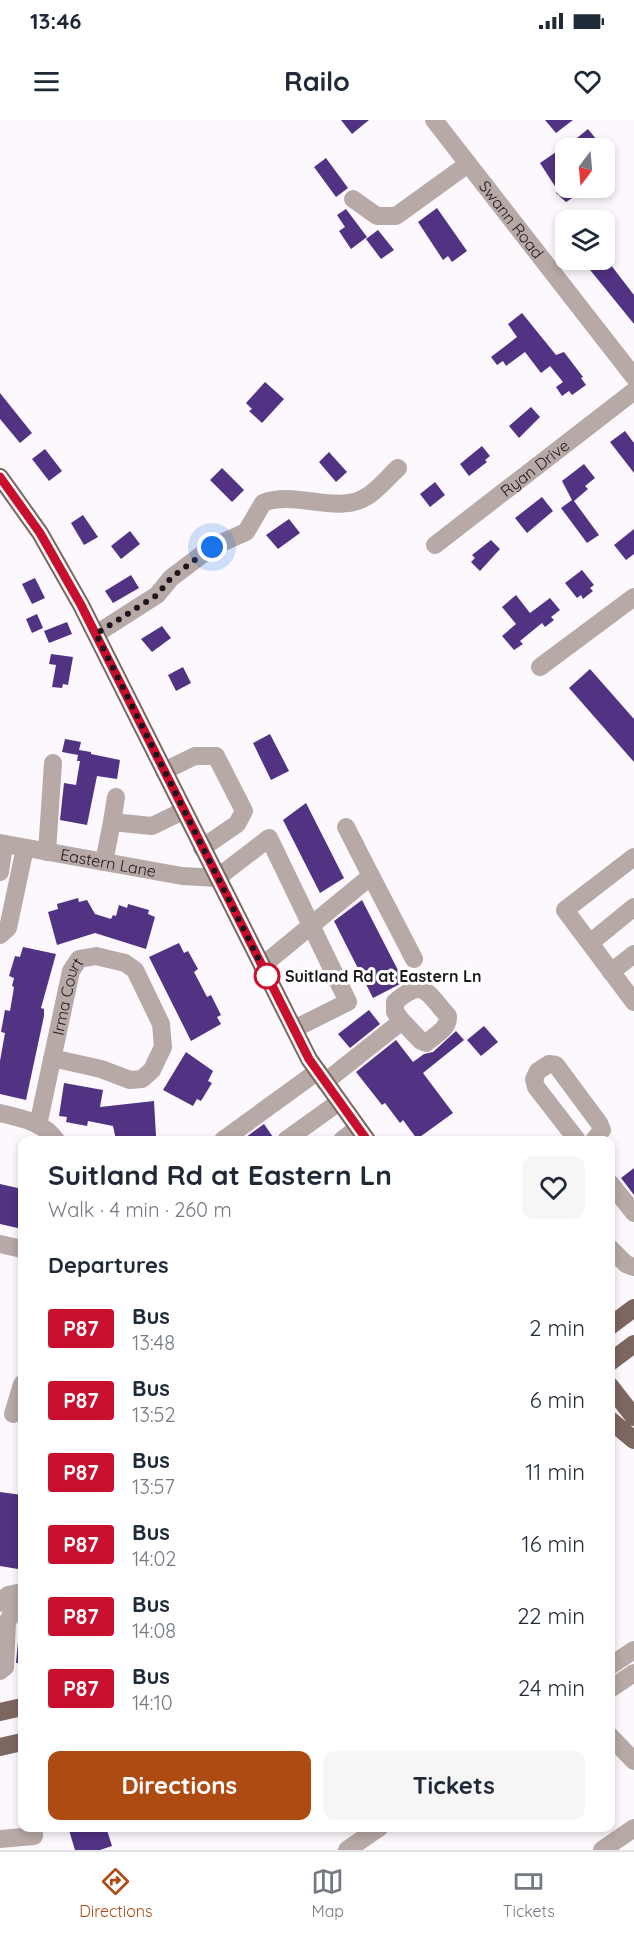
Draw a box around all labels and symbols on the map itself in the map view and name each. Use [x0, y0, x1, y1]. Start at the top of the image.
north arrow [555, 138, 615, 198]
street label: Swann Road [475, 176, 548, 262]
street label: Ryan Drive [496, 435, 573, 501]
your location [197, 532, 227, 562]
street label: Eastern Lane [59, 844, 158, 881]
street label: Irma Court [48, 954, 87, 1037]
marker: Suitland Rd at Eastern Ln [254, 963, 280, 989]
place label: Suitland Rd at Eastern Ln [285, 966, 482, 986]

